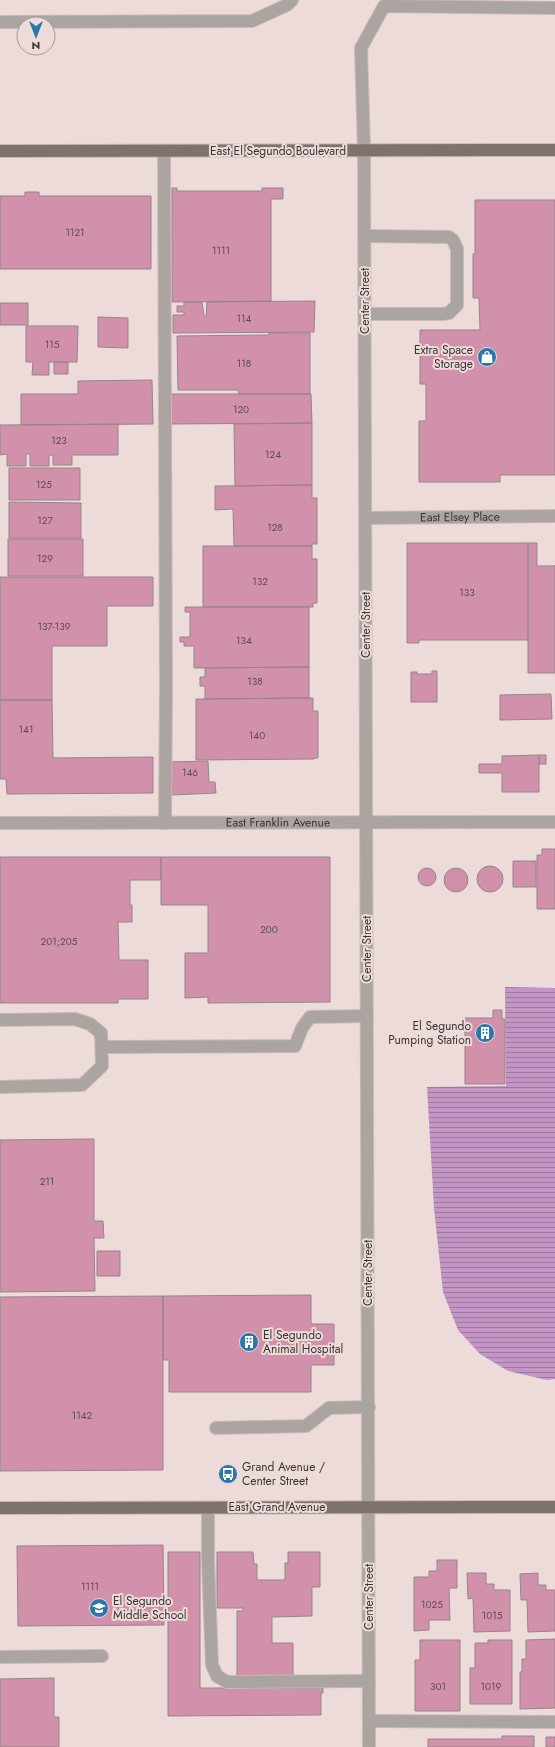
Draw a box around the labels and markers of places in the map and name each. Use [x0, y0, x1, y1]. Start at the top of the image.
place label: Extra Space Storage [414, 341, 473, 373]
shop icon: Extra Space Storage [476, 346, 498, 368]
place label: El Segundo Pumping Station [388, 1017, 471, 1049]
building icon: El Segundo Pumping Station [474, 1022, 496, 1044]
place label: El Segundo Animal Hospital [263, 1326, 343, 1358]
building icon: El Segundo Animal Hospital [238, 1331, 260, 1353]
place label: Grand Avenue / Center Street [242, 1458, 325, 1490]
bus stop icon: Grand Avenue / Center Street [217, 1463, 239, 1485]
place label: El Segundo Middle School [113, 1592, 187, 1624]
school or university icon: El Segundo Middle School [88, 1597, 110, 1619]

